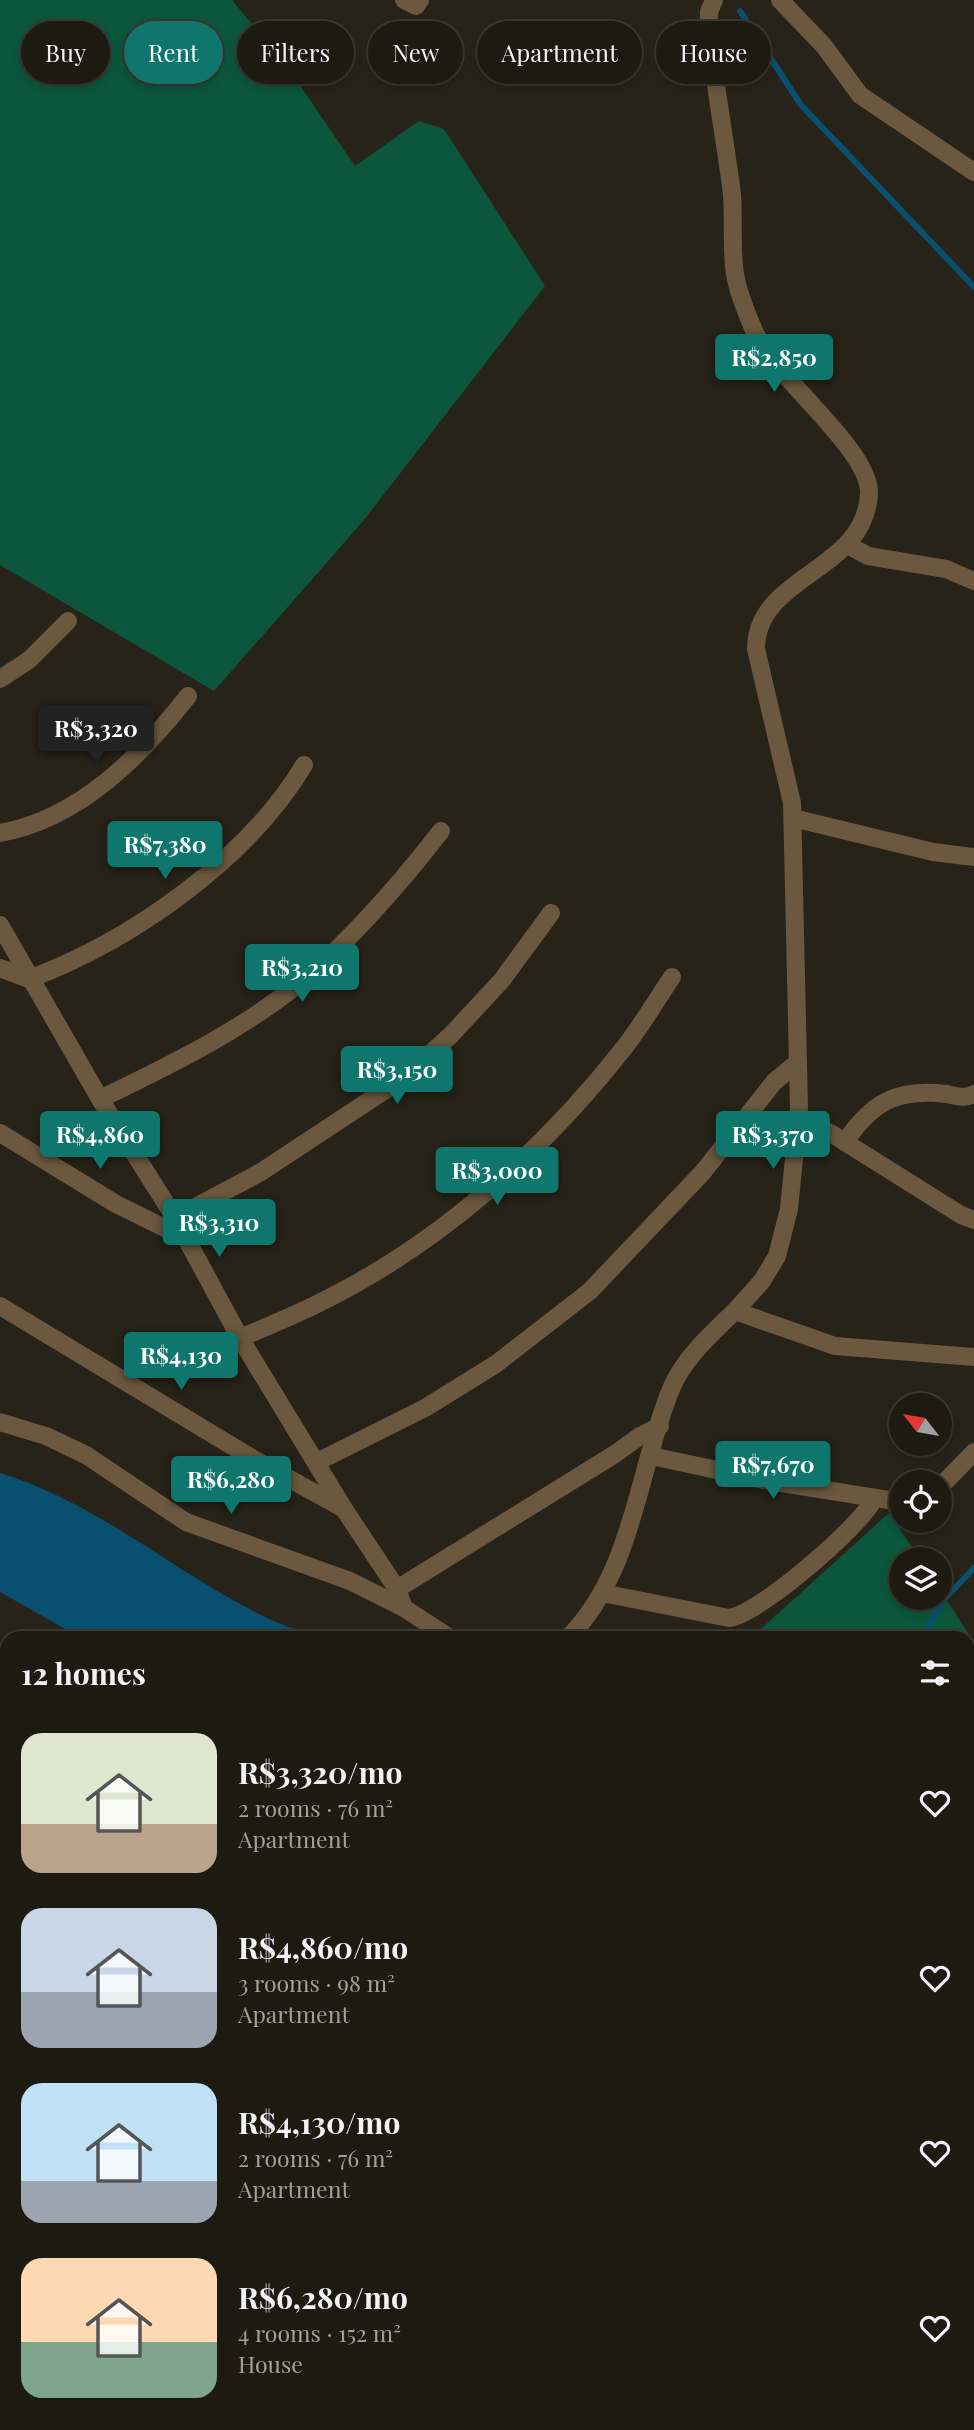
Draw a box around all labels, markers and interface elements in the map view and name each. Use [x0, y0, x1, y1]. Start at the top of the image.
chip: Buy [21, 21, 110, 84]
chip: Rent [124, 21, 223, 84]
chip: Filters [237, 21, 354, 84]
chip: New [368, 21, 463, 84]
chip: Apartment [477, 21, 642, 84]
chip: House [656, 21, 771, 84]
pin: R$2,850 [709, 334, 839, 394]
text: R$2,850 [731, 341, 817, 372]
pin: R$3,320 [31, 706, 161, 765]
text: R$3,320 [54, 712, 138, 743]
pin: R$7,380 [100, 822, 230, 881]
text: R$7,380 [123, 828, 207, 859]
pin: R$3,210 [237, 944, 367, 1004]
text: R$3,210 [261, 951, 343, 982]
pin: R$3,150 [332, 1046, 462, 1106]
text: R$3,150 [357, 1053, 437, 1084]
pin: R$4,860 [35, 1112, 165, 1171]
pin: R$3,370 [708, 1112, 838, 1171]
text: R$4,860 [56, 1118, 144, 1149]
text: R$3,370 [732, 1118, 814, 1149]
pin: R$3,000 [432, 1148, 562, 1207]
text: R$3,000 [452, 1154, 543, 1185]
pin: R$3,310 [154, 1200, 284, 1259]
text: R$3,310 [179, 1206, 259, 1237]
pin: R$4,130 [116, 1332, 246, 1392]
text: R$4,130 [140, 1339, 222, 1370]
north arrow [889, 1393, 952, 1456]
map controls [889, 1393, 952, 1610]
pin: R$7,670 [708, 1442, 838, 1501]
text: R$7,670 [731, 1448, 815, 1479]
pin: R$6,280 [166, 1456, 296, 1516]
text: R$6,280 [187, 1463, 275, 1494]
button: locate [889, 1470, 952, 1533]
button: layers [889, 1547, 952, 1610]
text: 12 homes [21, 1653, 146, 1693]
icon: filters [916, 1654, 954, 1692]
text: R$3,320/mo [238, 1752, 403, 1792]
icon: home [77, 1761, 161, 1845]
icon: heart [916, 1784, 954, 1822]
text: 2 rooms · 76 m² [238, 1792, 393, 1823]
text: Apartment [238, 1823, 350, 1854]
text: R$4,860/mo [238, 1927, 408, 1967]
icon: home [77, 1936, 161, 2020]
icon: heart [916, 1959, 954, 1997]
text: 3 rooms · 98 m² [238, 1967, 395, 1998]
text: Apartment [238, 1998, 350, 2029]
text: R$4,130/mo [238, 2102, 400, 2142]
icon: home [77, 2111, 161, 2195]
icon: heart [916, 2134, 954, 2172]
text: 2 rooms · 76 m² [238, 2142, 393, 2173]
text: Apartment [238, 2173, 350, 2204]
text: R$6,280/mo [238, 2277, 408, 2317]
icon: home [77, 2286, 161, 2370]
icon: heart [916, 2309, 954, 2347]
text: 4 rooms · 152 m² [238, 2317, 401, 2348]
text: House [238, 2348, 303, 2379]

